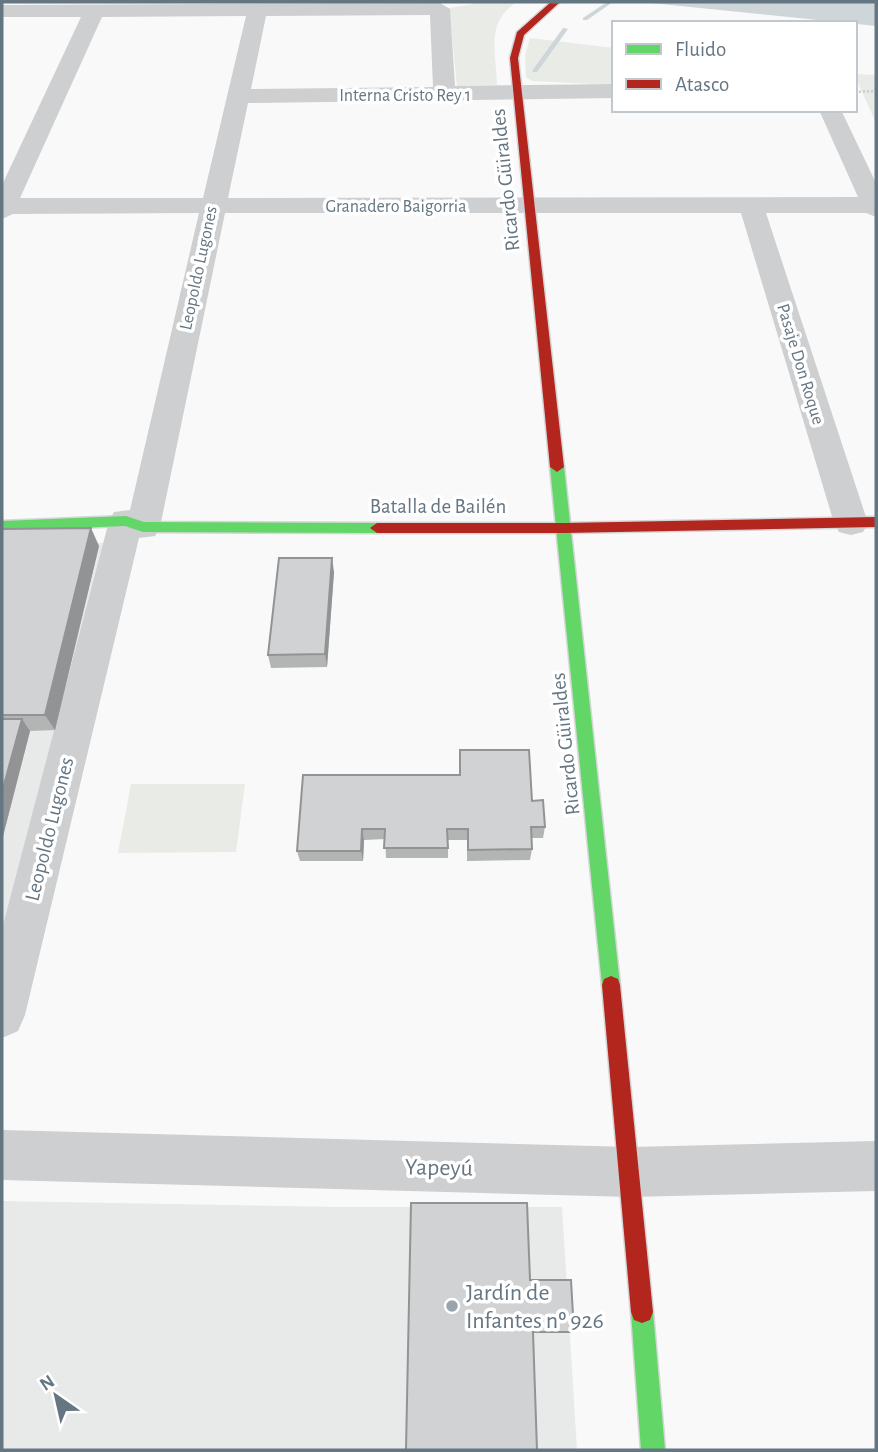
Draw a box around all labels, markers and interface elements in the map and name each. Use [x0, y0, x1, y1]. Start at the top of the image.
legend [612, 21, 857, 112]
text: Fluido [675, 39, 726, 60]
text: Atasco [675, 74, 729, 95]
street label: Interna Cristo Rey 1 [339, 87, 471, 105]
street label: Ricardo Güiraldes [488, 108, 523, 252]
street label: Granadero Baigorria [325, 198, 467, 216]
street label: Leopoldo Lugones [177, 205, 221, 332]
street label: Pasaje Don Roque [773, 302, 827, 427]
street label: Batalla de Bailén [370, 496, 506, 517]
street label: Ricardo Güiraldes [548, 672, 583, 816]
street label: Leopoldo Lugones [21, 755, 77, 903]
street label: Yapeyú [405, 1155, 473, 1181]
place label: Jardín de Infantes nº 926 [466, 1281, 604, 1333]
marker: Jardín de Infantes nº 926 [444, 1298, 460, 1314]
north arrow [21, 1361, 91, 1431]
text: N [37, 1372, 58, 1395]

